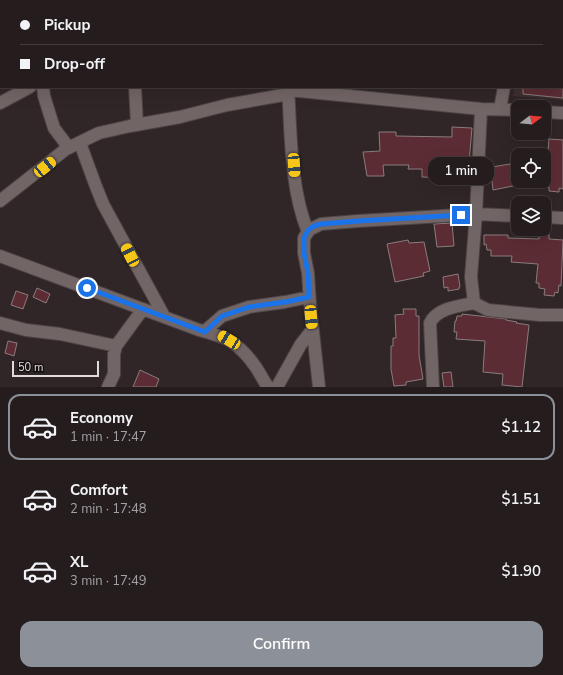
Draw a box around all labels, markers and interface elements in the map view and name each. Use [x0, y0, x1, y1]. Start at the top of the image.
text: Pickup [44, 15, 90, 35]
text: Drop-off [44, 54, 105, 74]
north arrow [511, 100, 551, 140]
map controls [511, 100, 551, 236]
button: locate [511, 148, 551, 188]
car [287, 153, 301, 177]
car [32, 155, 58, 179]
callout: 1 min [428, 157, 494, 185]
text: 1 min [444, 162, 478, 180]
button: layers [511, 196, 551, 236]
route end [452, 206, 470, 224]
car [119, 242, 141, 268]
route start [78, 279, 96, 297]
car [304, 305, 318, 329]
car [216, 329, 242, 351]
scale bar [12, 359, 99, 378]
text: 50 m [18, 360, 43, 375]
text: Economy [70, 408, 133, 428]
icon: car [22, 409, 58, 445]
text: $1.12 [501, 417, 541, 437]
text: 1 min · 17:47 [70, 428, 146, 446]
text: Comfort [70, 480, 127, 500]
icon: car [22, 481, 58, 517]
text: $1.51 [501, 489, 541, 509]
text: 2 min · 17:48 [70, 500, 146, 518]
text: XL [70, 552, 89, 572]
icon: car [22, 553, 58, 589]
text: $1.90 [501, 561, 541, 581]
text: 3 min · 17:49 [70, 572, 146, 590]
button: Confirm [20, 621, 543, 667]

